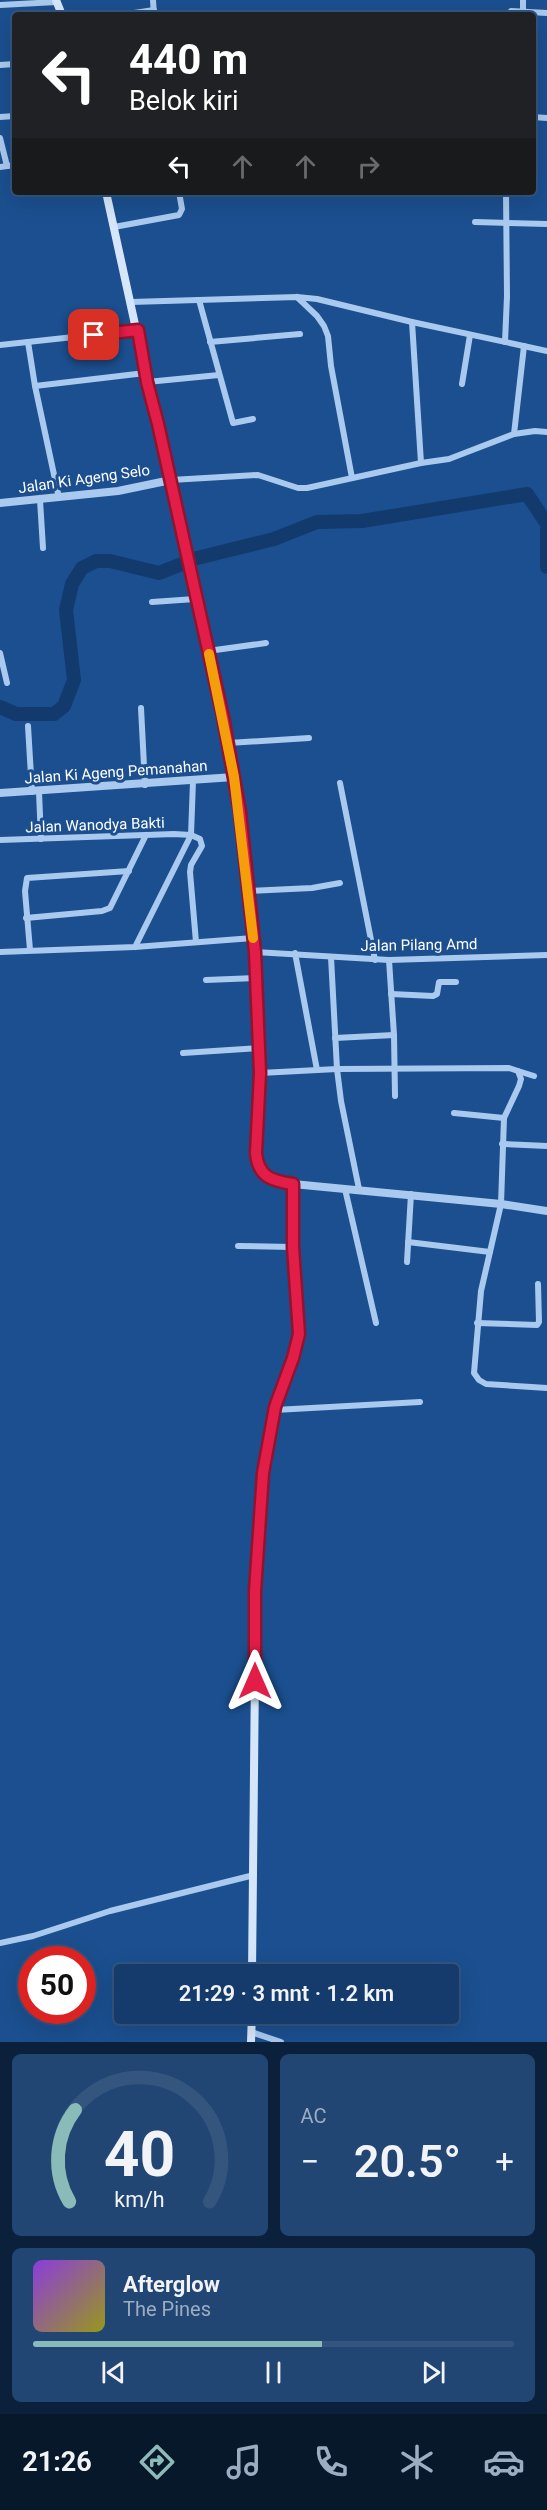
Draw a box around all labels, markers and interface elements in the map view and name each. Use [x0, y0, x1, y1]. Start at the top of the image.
text: 440 m [129, 35, 248, 84]
icon: left [30, 36, 108, 114]
text: Belok kiri [129, 85, 238, 117]
icon: left [163, 150, 196, 183]
icon: ahead [226, 150, 259, 183]
icon: ahead [289, 150, 322, 183]
icon: right [352, 150, 385, 183]
pin [68, 309, 119, 360]
icon: arrive [77, 318, 110, 351]
street label: Jalan Ki Ageng Selo [17, 461, 151, 497]
street label: Jalan Ki Ageng Pemanahan [24, 757, 208, 787]
street label: Jalan Wanodya Bakti [25, 814, 165, 836]
street label: Jalan Pilang Amd [360, 935, 478, 955]
position arrow [223, 1649, 287, 1713]
speed limit sign: 50 [18, 1946, 96, 2024]
text: 21:29 · 3 mnt · 1.2 km [179, 1981, 394, 2006]
text: AC [301, 2104, 326, 2128]
text: 40 [104, 2118, 176, 2191]
text: 20.5° [354, 2135, 461, 2188]
text: − [301, 2142, 319, 2181]
text: + [495, 2142, 514, 2181]
text: km/h [115, 2187, 165, 2212]
text: Afterglow [123, 2272, 220, 2297]
text: The Pines [123, 2297, 211, 2321]
icon: previous [97, 2356, 130, 2389]
icon: pause [257, 2356, 290, 2389]
icon: next [417, 2356, 450, 2389]
icon: directions [136, 2441, 178, 2483]
icon: music [223, 2441, 265, 2483]
icon: phone [310, 2441, 352, 2483]
icon: climate [396, 2441, 438, 2483]
icon: car [483, 2441, 525, 2483]
text: 21:26 [22, 2446, 92, 2478]

